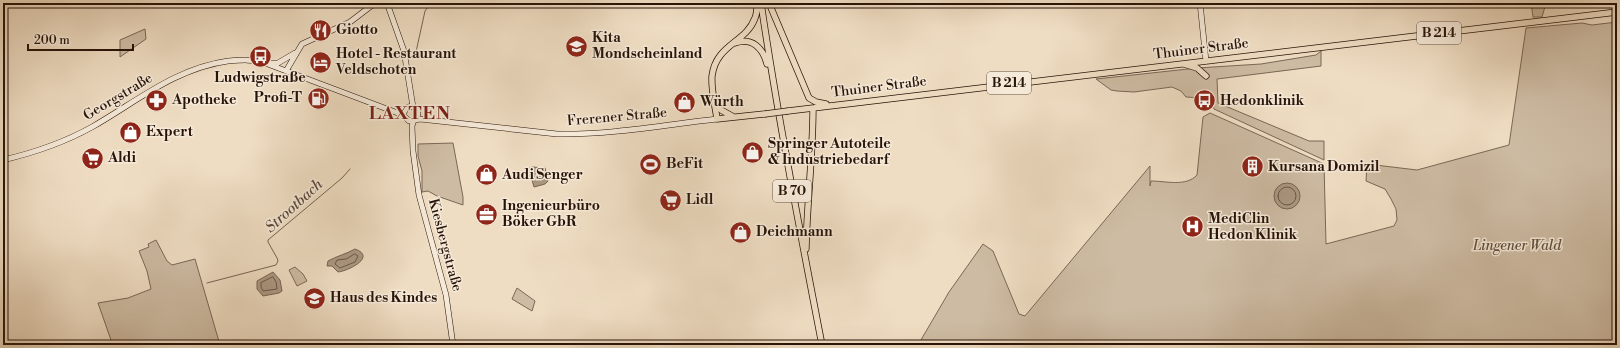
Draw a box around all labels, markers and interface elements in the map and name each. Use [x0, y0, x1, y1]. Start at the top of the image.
restaurant icon: Giotto [308, 17, 334, 43]
place label: Giotto [336, 21, 378, 39]
road number: B 214 [1417, 22, 1461, 44]
scale bar [28, 26, 133, 52]
place label: Kita Mondscheinland [592, 29, 703, 63]
text: 200 m [34, 33, 70, 48]
school or university icon: Kita Mondscheinland [563, 33, 589, 59]
street label: Thuiner Straße [1152, 34, 1250, 64]
bus stop icon: Ludwigstraße [247, 43, 273, 69]
place label: Hotel - Restaurant Veldschoten [335, 45, 457, 79]
hotel icon: Hotel - Restaurant Veldschoten [307, 49, 333, 75]
street label: Georgstraße [80, 69, 156, 125]
place label: Ludwigstraße [214, 69, 306, 87]
street label: Thuiner Straße [830, 72, 928, 102]
road number: B 214 [987, 72, 1031, 94]
fuel station icon: Profi-T [305, 85, 331, 111]
pharmacy icon: Apotheke [143, 87, 169, 113]
bus stop icon: Hedonklinik [1192, 88, 1218, 114]
place label: Profi-T [254, 89, 302, 107]
shop icon: Würth [672, 89, 698, 115]
place label: Apotheke [171, 91, 237, 109]
place label: Hedonklinik [1220, 92, 1305, 110]
place label: Würth [699, 93, 744, 111]
district label: LAXTEN [369, 102, 451, 125]
street label: Frerener Straße [566, 104, 668, 130]
shop icon: Expert [118, 119, 144, 145]
place label: Expert [146, 123, 194, 141]
place label: Springer Autoteile & Industriebedarf [768, 135, 891, 169]
shop icon: Springer Autoteile & Industriebedarf [739, 139, 765, 165]
supermarket icon: Aldi [80, 145, 106, 171]
place label: Aldi [107, 149, 136, 167]
sports icon: BeFit [638, 151, 664, 177]
building icon: Kursana Domizil [1239, 154, 1265, 180]
place label: BeFit [666, 155, 704, 173]
place label: Kursana Domizil [1268, 158, 1380, 176]
shop icon: Audi Senger [473, 162, 499, 188]
place label: Audi Senger [501, 166, 583, 184]
water label: Strootbach [261, 175, 327, 237]
road number: B 70 [773, 180, 811, 202]
supermarket icon: Lidl [658, 187, 684, 213]
place label: Lidl [686, 191, 714, 209]
street label: Kiesbergstraße [424, 197, 466, 293]
place label: Ingenieurbüro Böker GbR [502, 197, 600, 231]
office icon: Ingenieurbüro Böker GbR [473, 201, 499, 227]
place label: MediClin Hedon Klinik [1208, 210, 1297, 244]
hospital icon: MediClin Hedon Klinik [1179, 214, 1205, 240]
shop icon: Deichmann [727, 219, 753, 245]
place label: Deichmann [756, 223, 833, 241]
park label: Lingener Wald [1472, 237, 1562, 255]
school or university icon: Haus des Kindes [301, 285, 327, 311]
place label: Haus des Kindes [330, 289, 437, 307]

